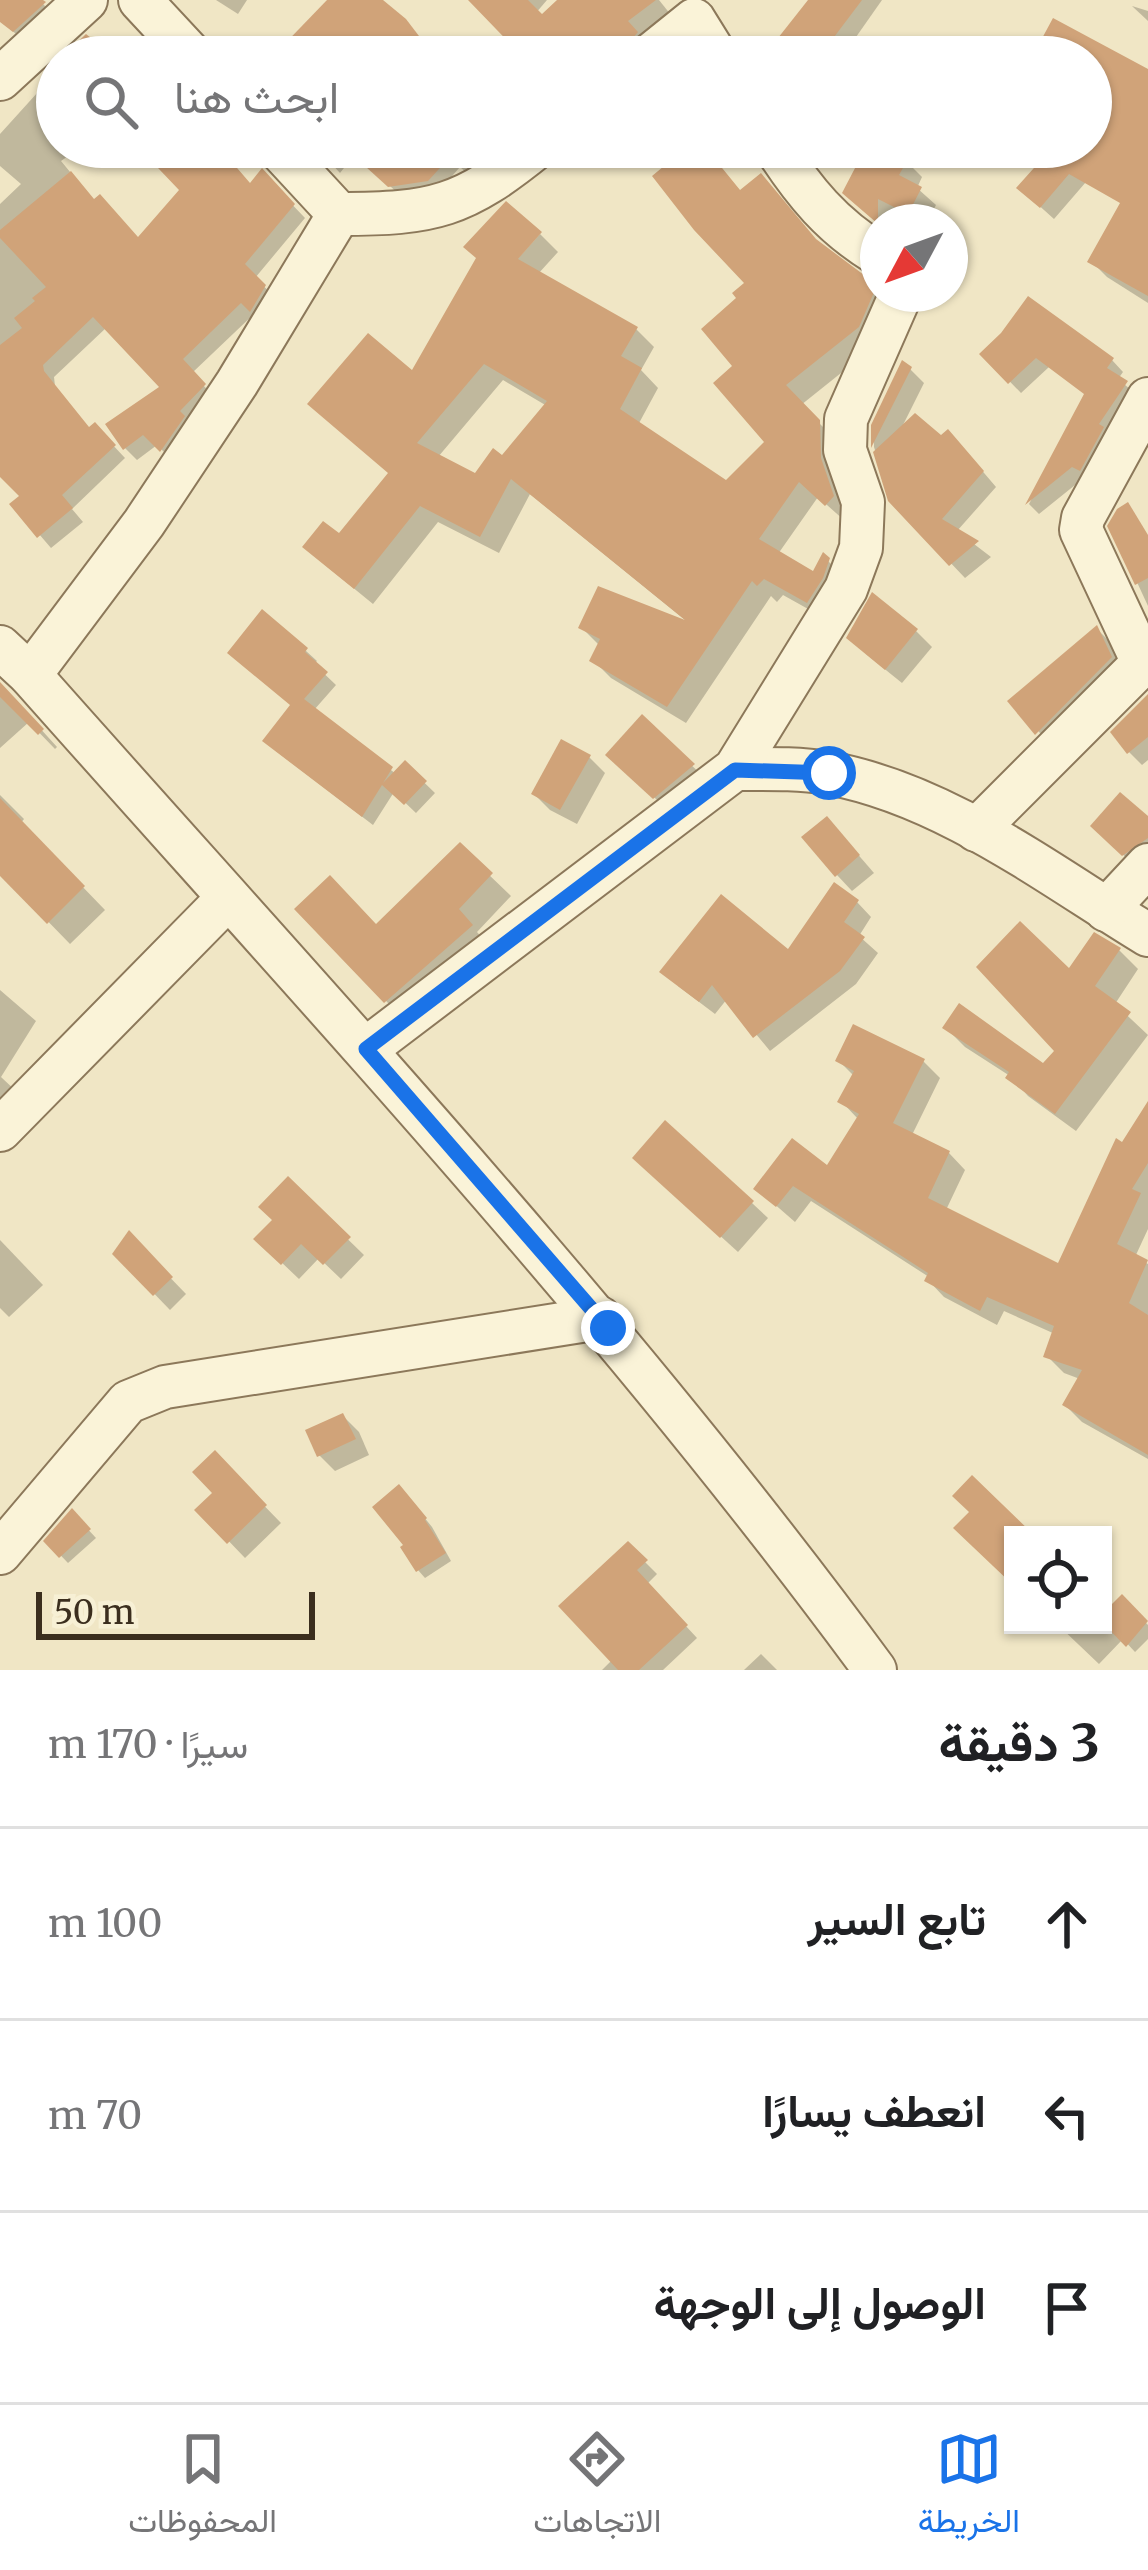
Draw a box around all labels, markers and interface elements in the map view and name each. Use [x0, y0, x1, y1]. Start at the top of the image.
search box [36, 36, 1112, 168]
icon: search [78, 69, 144, 135]
text: ابحث هنا [174, 69, 339, 125]
north arrow [860, 204, 968, 312]
route start [802, 746, 856, 800]
route end [581, 1301, 635, 1355]
map controls [1004, 1526, 1112, 1634]
button: locate [1004, 1526, 1112, 1634]
scale bar [36, 1586, 315, 1639]
text: 50 m [54, 1592, 135, 1633]
text: 3 دقيقة [938, 1711, 1100, 1775]
text: سيرًا · 170 m [48, 1720, 248, 1769]
text: تابع السير [808, 1891, 986, 1947]
icon: ahead [1034, 1891, 1100, 1957]
text: 100 m [48, 1899, 163, 1948]
text: انعطف يسارًا [762, 2083, 986, 2139]
icon: left [1034, 2083, 1100, 2149]
text: 70 m [48, 2091, 142, 2140]
text: الوصول إلى الوجهة [654, 2275, 986, 2331]
icon: arrive [1034, 2275, 1100, 2341]
tab: المحفوظات [128, 2426, 277, 2550]
tab: الاتجاهات [533, 2426, 661, 2550]
tab: الخريطة [918, 2426, 1020, 2550]

